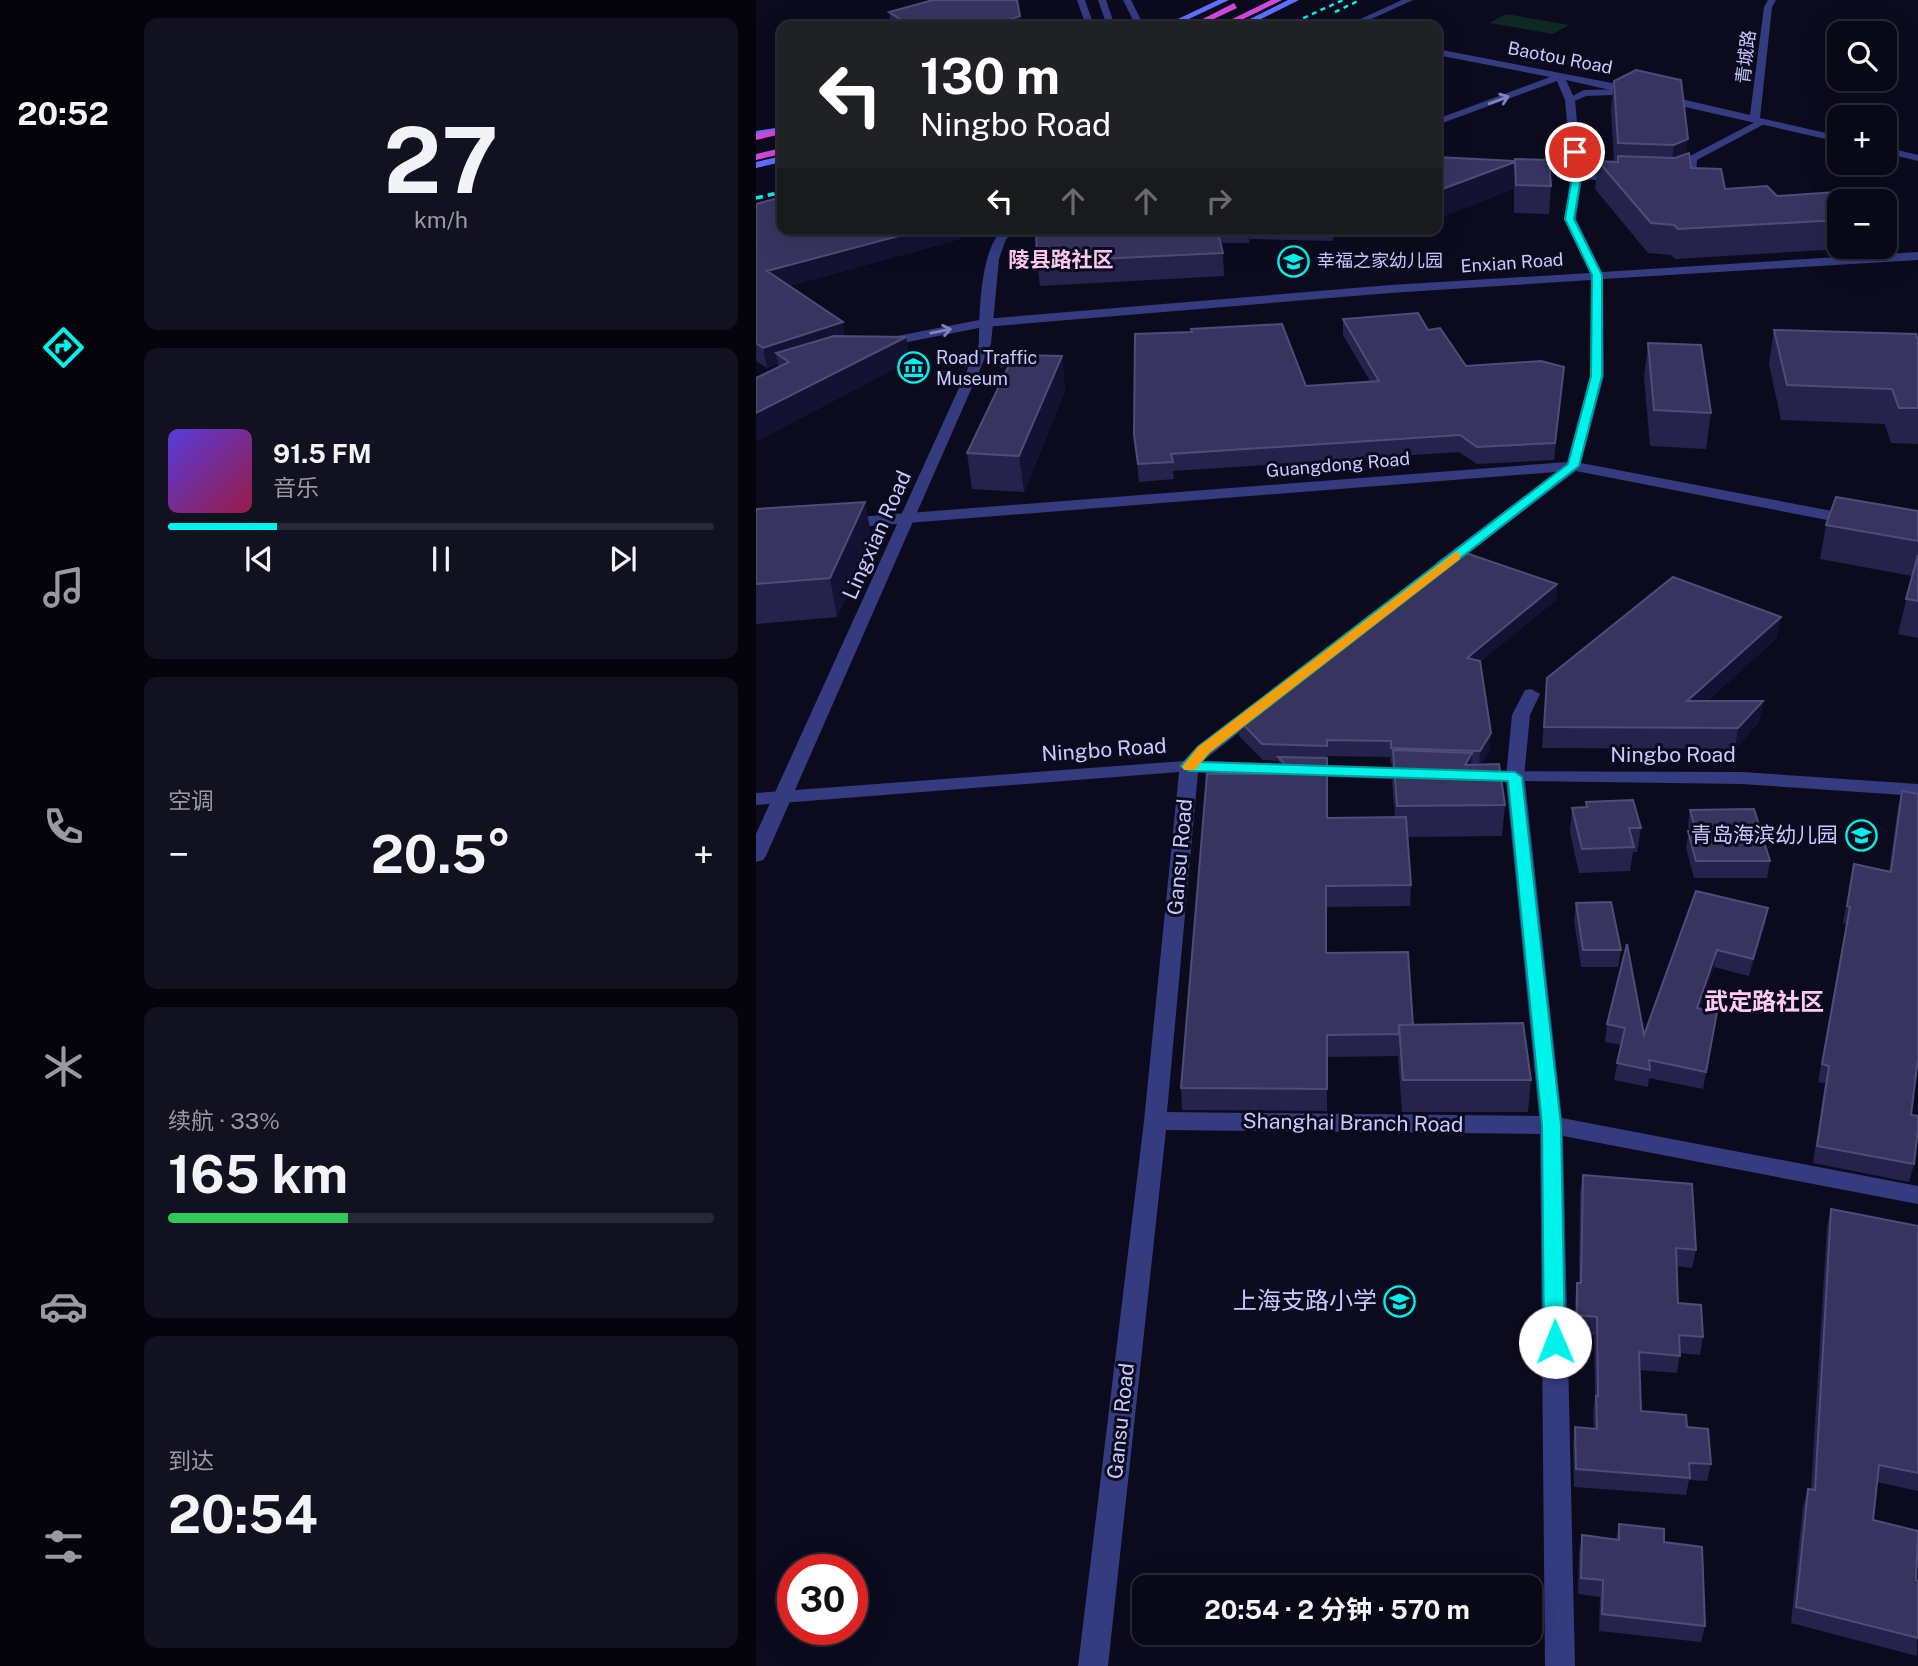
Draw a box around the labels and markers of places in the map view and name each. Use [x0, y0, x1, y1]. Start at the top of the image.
pin [1545, 122, 1605, 182]
school or university icon: 幸福之家幼儿园 [1277, 244, 1311, 278]
place label: 幸福之家幼儿园 [1317, 250, 1443, 271]
place label: Road Traffic Museum [936, 347, 1037, 389]
museum icon: Road Traffic Museum [896, 351, 930, 385]
school or university icon: 青岛海滨幼儿园 [1844, 818, 1878, 852]
place label: 青岛海滨幼儿园 [1691, 822, 1838, 847]
school or university icon: 上海支路小学 [1383, 1284, 1417, 1318]
place label: 上海支路小学 [1233, 1286, 1377, 1314]

